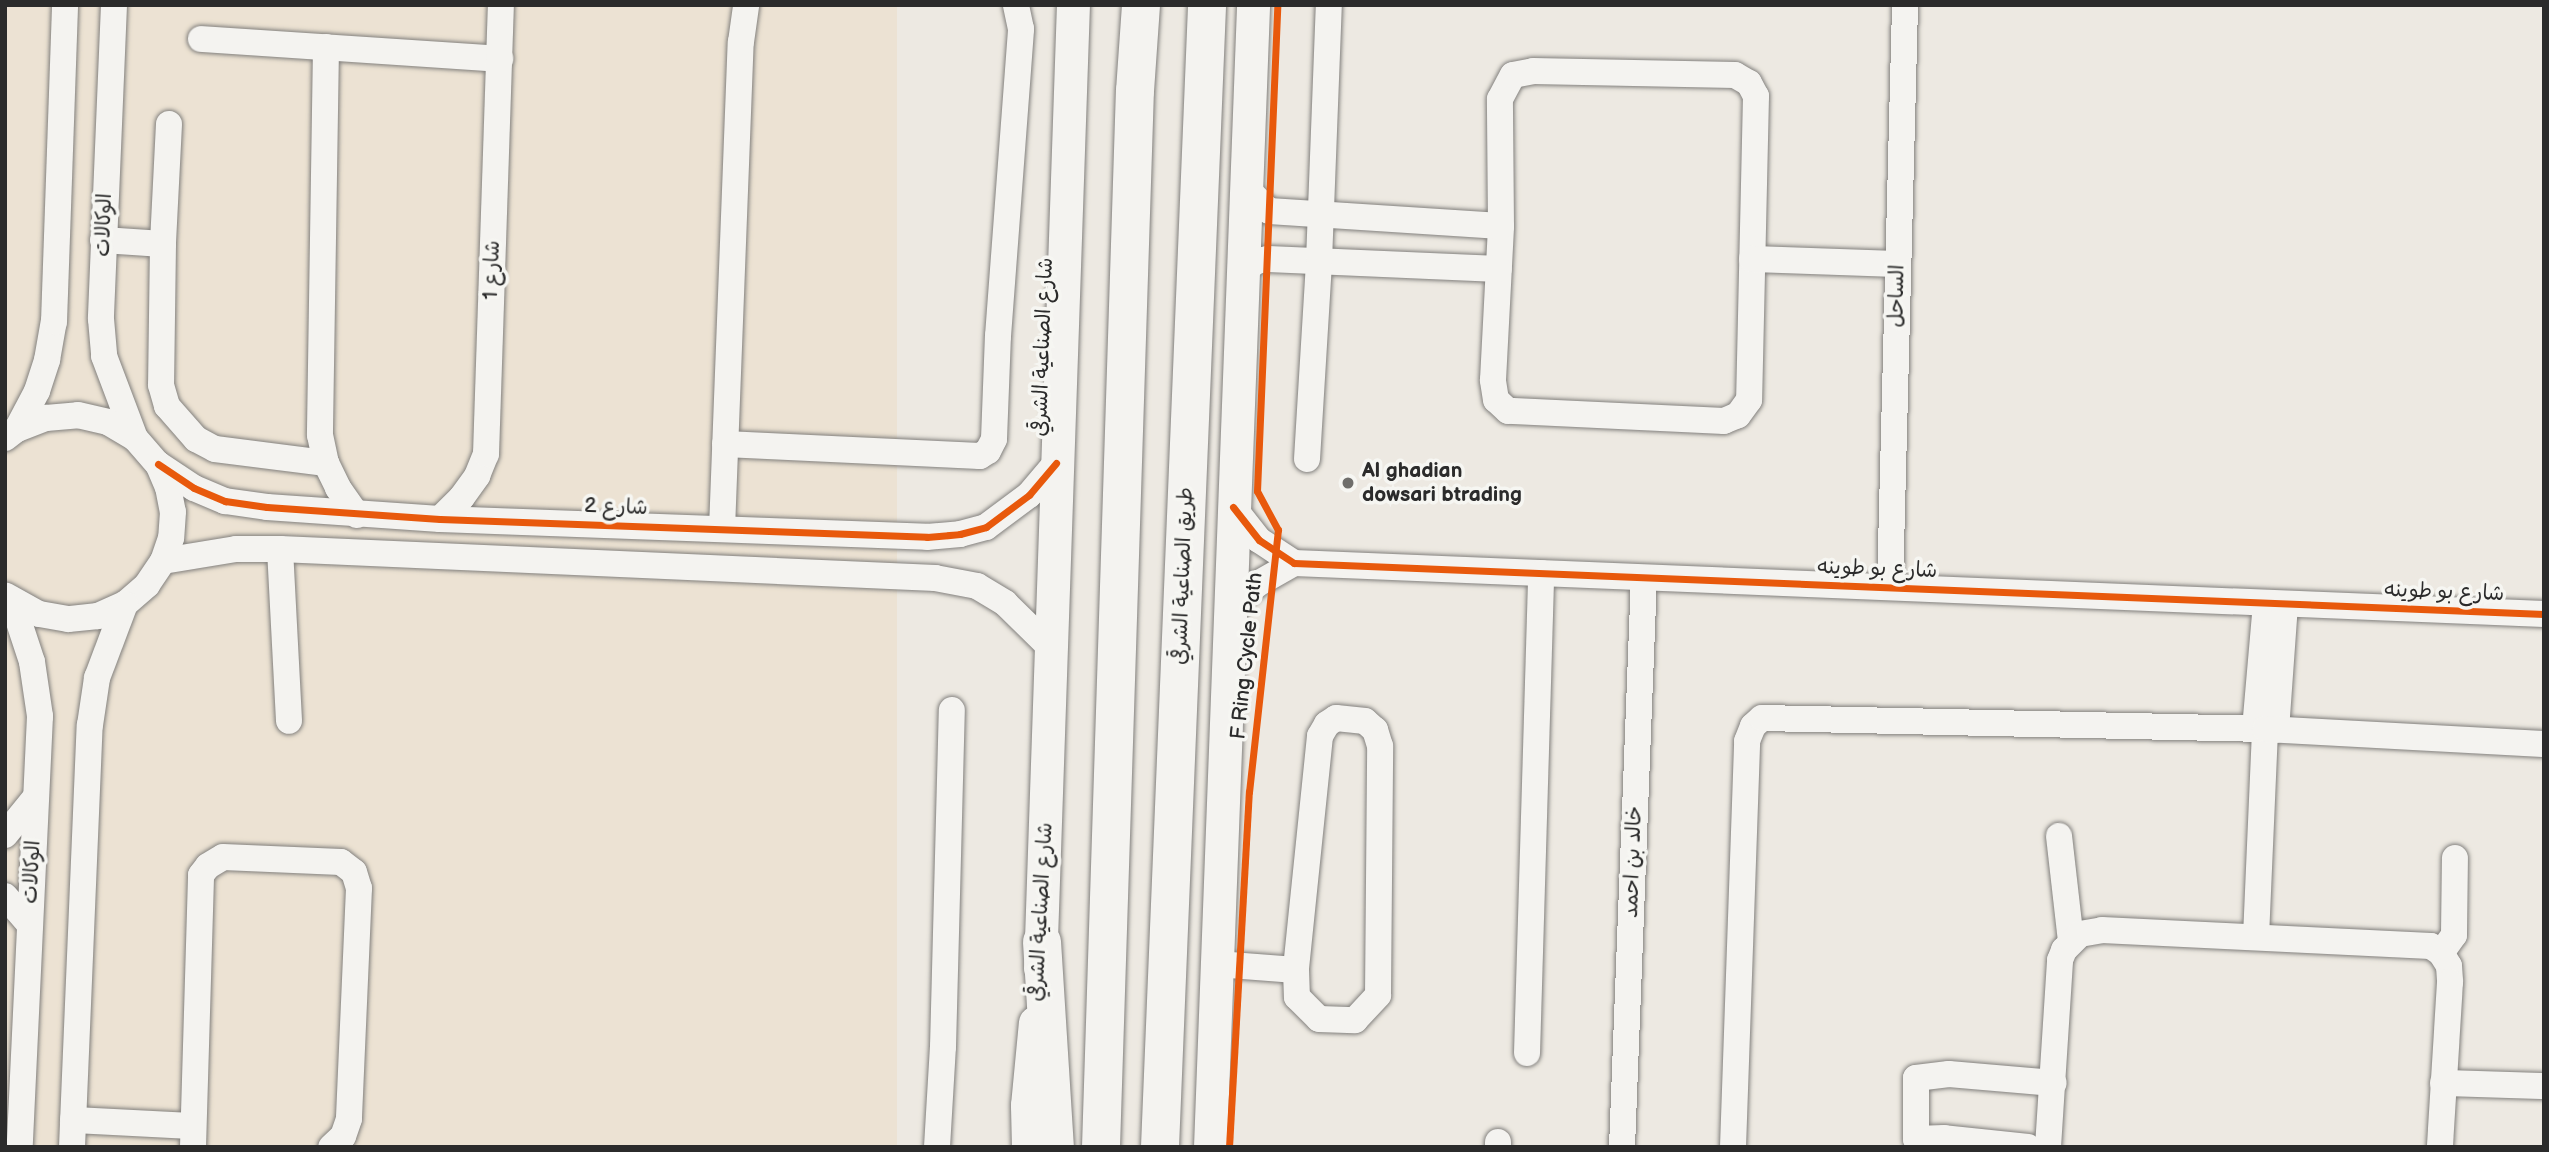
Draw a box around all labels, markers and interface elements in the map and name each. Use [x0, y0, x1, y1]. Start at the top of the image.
street label: الوكالات [90, 193, 118, 257]
street label: شارع 1 [478, 240, 506, 300]
street label: شارع الصناعية الشرقي [1027, 257, 1059, 437]
street label: الساحل [1884, 264, 1910, 328]
place label: Al ghadian dowsari btrading [1362, 458, 1522, 508]
marker: Al ghadian dowsari btrading [1340, 475, 1356, 491]
street label: طريق الصناعية الشرقي [1167, 487, 1199, 665]
street label: شارع 2 [584, 493, 648, 521]
street label: شارع بو طوينه [1816, 554, 1938, 584]
street label: F Ring Cycle Path [1226, 571, 1268, 741]
street label: شارع بو طوينه [2383, 577, 2505, 607]
street label: خالد بن احمد [1618, 806, 1648, 918]
street label: شارع الصناعية الشرقي [1024, 822, 1058, 1002]
street label: الوكالات [18, 840, 46, 904]

